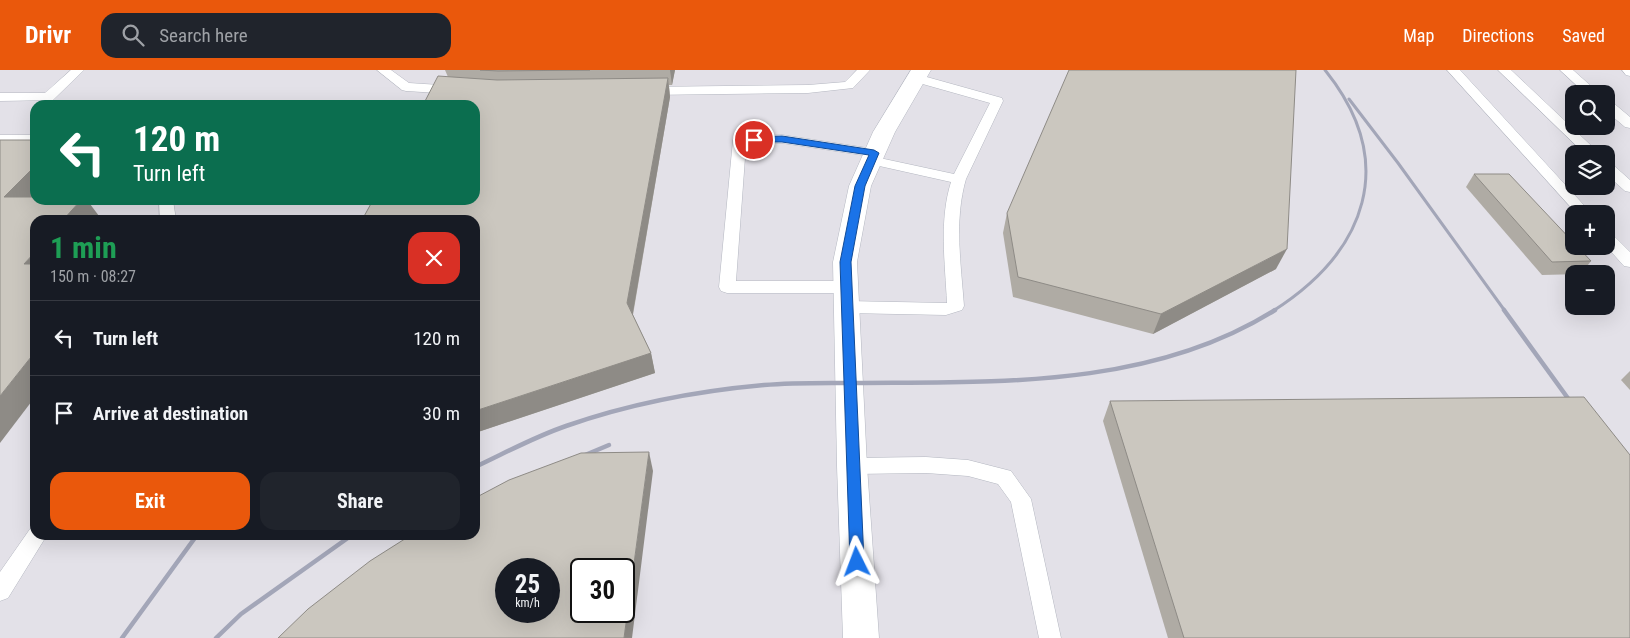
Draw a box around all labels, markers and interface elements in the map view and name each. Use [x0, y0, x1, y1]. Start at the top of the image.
search box [101, 13, 451, 58]
text: Drivr [25, 21, 71, 49]
icon: search [119, 21, 147, 49]
text: Search here [159, 24, 248, 47]
text: Map [1403, 25, 1434, 46]
text: Directions [1462, 25, 1534, 46]
text: Saved [1562, 25, 1605, 46]
map controls [1565, 85, 1615, 315]
button: search [1565, 85, 1615, 135]
text: 120 m [133, 119, 220, 160]
pin [733, 119, 775, 161]
icon: left [50, 120, 115, 185]
icon: arrive [740, 126, 768, 154]
button: layers [1565, 145, 1615, 195]
text: Turn left [133, 161, 205, 186]
button: + [1565, 205, 1615, 255]
text: 1 min [50, 230, 117, 265]
button: close [408, 232, 460, 284]
button: − [1565, 265, 1615, 315]
text: 150 m · 08:27 [50, 267, 136, 286]
icon: left [50, 324, 78, 352]
text: Turn left [93, 327, 158, 350]
text: 120 m [413, 327, 460, 350]
icon: arrive [50, 399, 78, 427]
text: Arrive at destination [93, 402, 248, 425]
text: 30 m [423, 402, 460, 425]
button: Exit [50, 472, 250, 530]
button: Share [260, 472, 460, 530]
position arrow [830, 535, 882, 587]
speed limit sign: 30 [570, 558, 635, 623]
text: 25 [515, 570, 540, 599]
text: km/h [515, 596, 540, 610]

